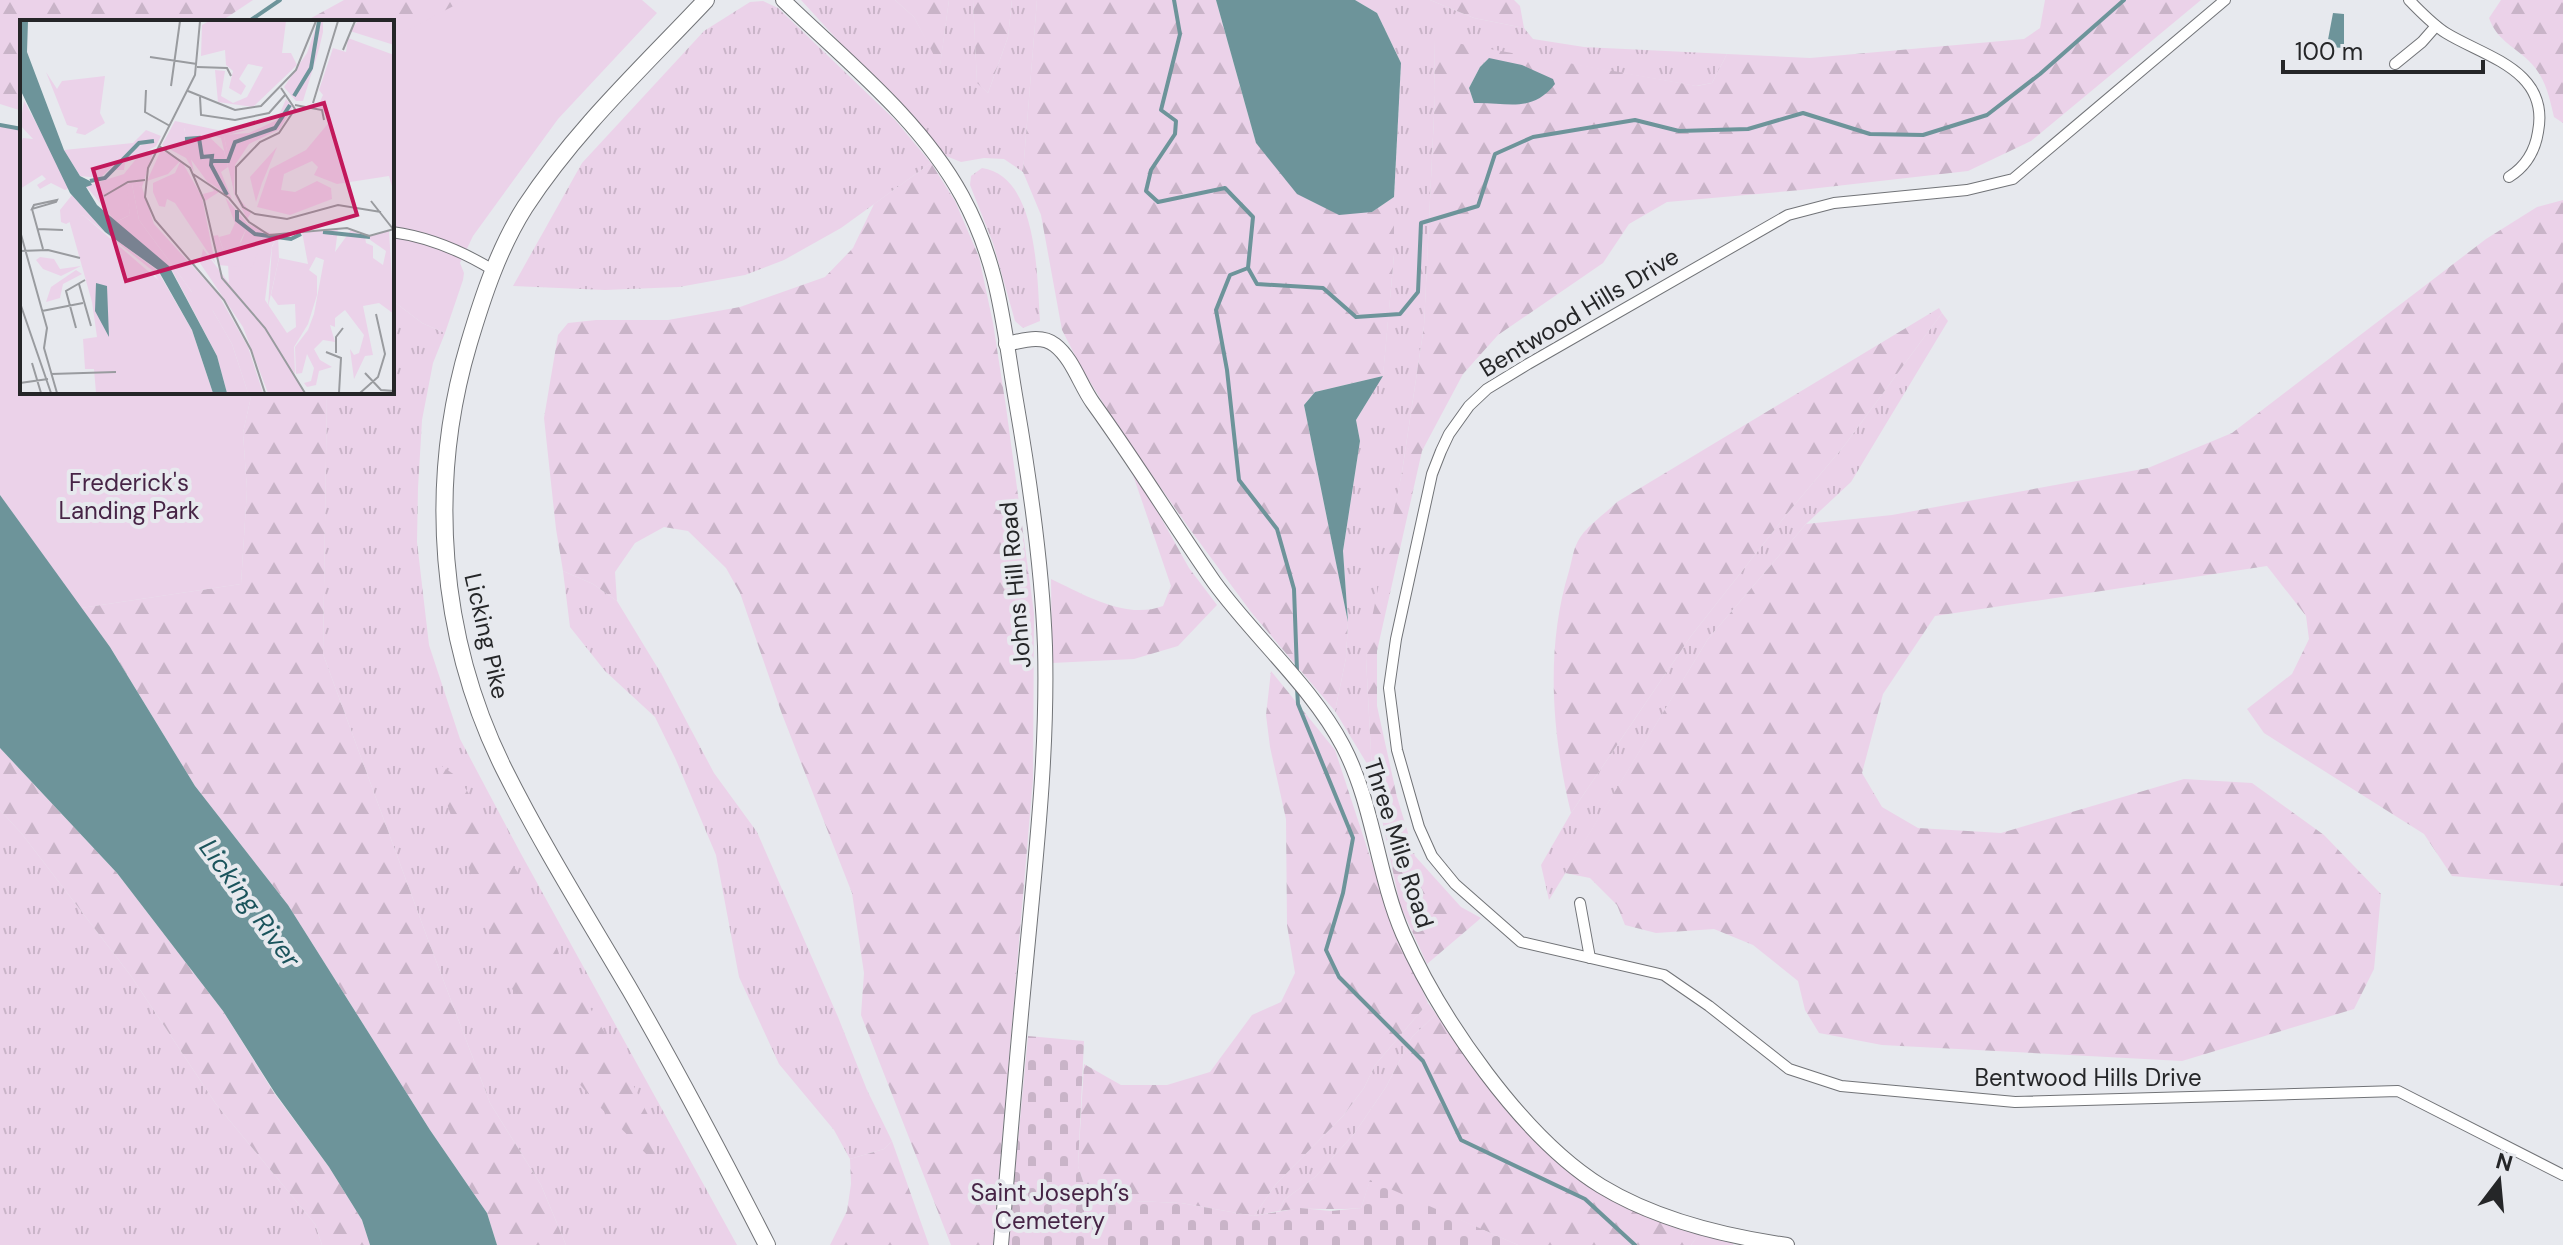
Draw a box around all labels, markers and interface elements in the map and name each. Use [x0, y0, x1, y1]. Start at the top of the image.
inset map [20, 20, 394, 394]
scale bar [2283, 24, 2483, 74]
text: 100 m [2295, 36, 2363, 67]
street label: Bentwood Hills Drive [1474, 240, 1684, 384]
park label: Frederick's Landing Park [58, 467, 200, 526]
street label: Johns Hill Road [992, 500, 1038, 670]
street label: Licking Pike [457, 570, 517, 702]
street label: Three Mile Road [1357, 754, 1441, 932]
water label: Licking River [192, 832, 309, 975]
street label: Bentwood Hills Drive [1974, 1062, 2202, 1093]
north arrow [2459, 1141, 2539, 1221]
text: N [2493, 1146, 2516, 1178]
park label: Saint Joseph’s Cemetery [970, 1177, 1130, 1236]

